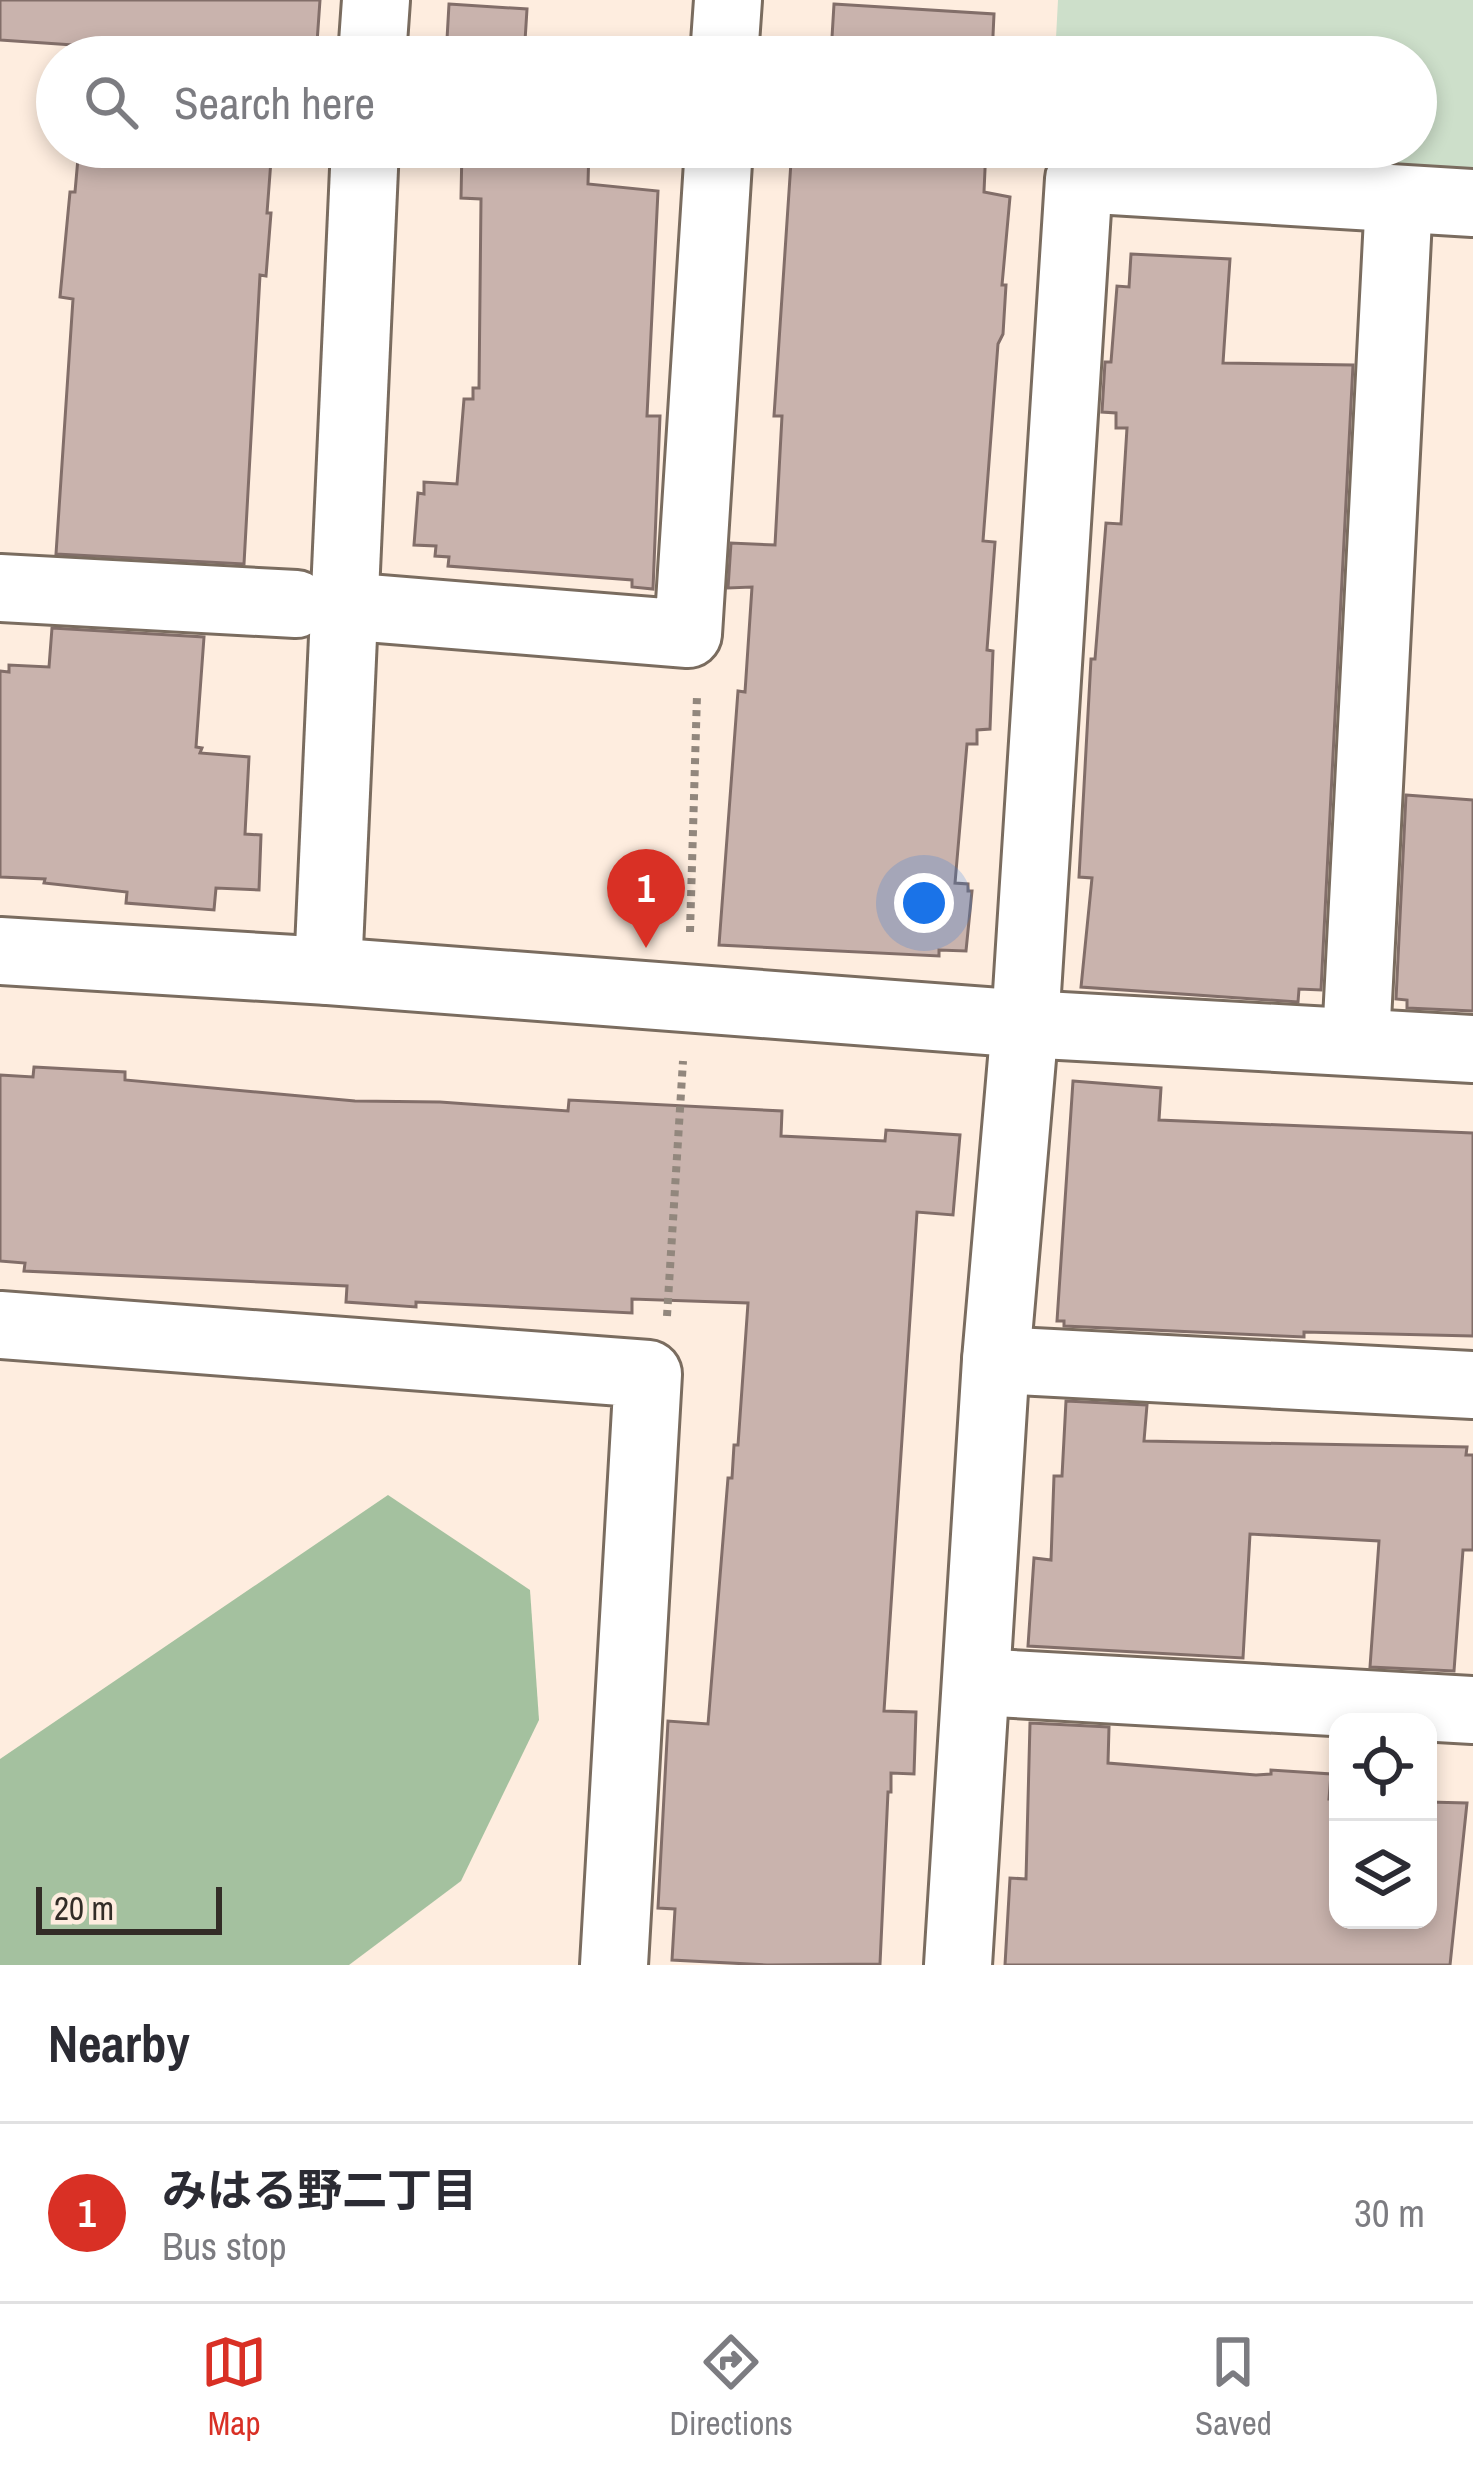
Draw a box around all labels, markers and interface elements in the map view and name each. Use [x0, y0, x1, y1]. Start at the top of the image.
search box [36, 36, 1437, 168]
icon: search [78, 69, 144, 135]
text: Search here [174, 72, 375, 133]
pin: 1 [607, 849, 685, 948]
your location [894, 873, 954, 933]
map controls [1329, 1713, 1437, 1929]
button: locate [1329, 1713, 1437, 1821]
button: layers [1329, 1821, 1437, 1929]
scale bar [36, 1881, 222, 1934]
text: 20 m [54, 1886, 114, 1930]
text: Nearby [48, 2009, 190, 2078]
text: みはる野二丁目 [162, 2159, 477, 2220]
text: 1 [78, 2187, 96, 2239]
text: 30 m [1354, 2187, 1425, 2239]
text: Bus stop [162, 2220, 286, 2272]
tab: Map [201, 2329, 267, 2445]
tab: Directions [669, 2329, 793, 2445]
tab: Saved [1195, 2329, 1272, 2445]

